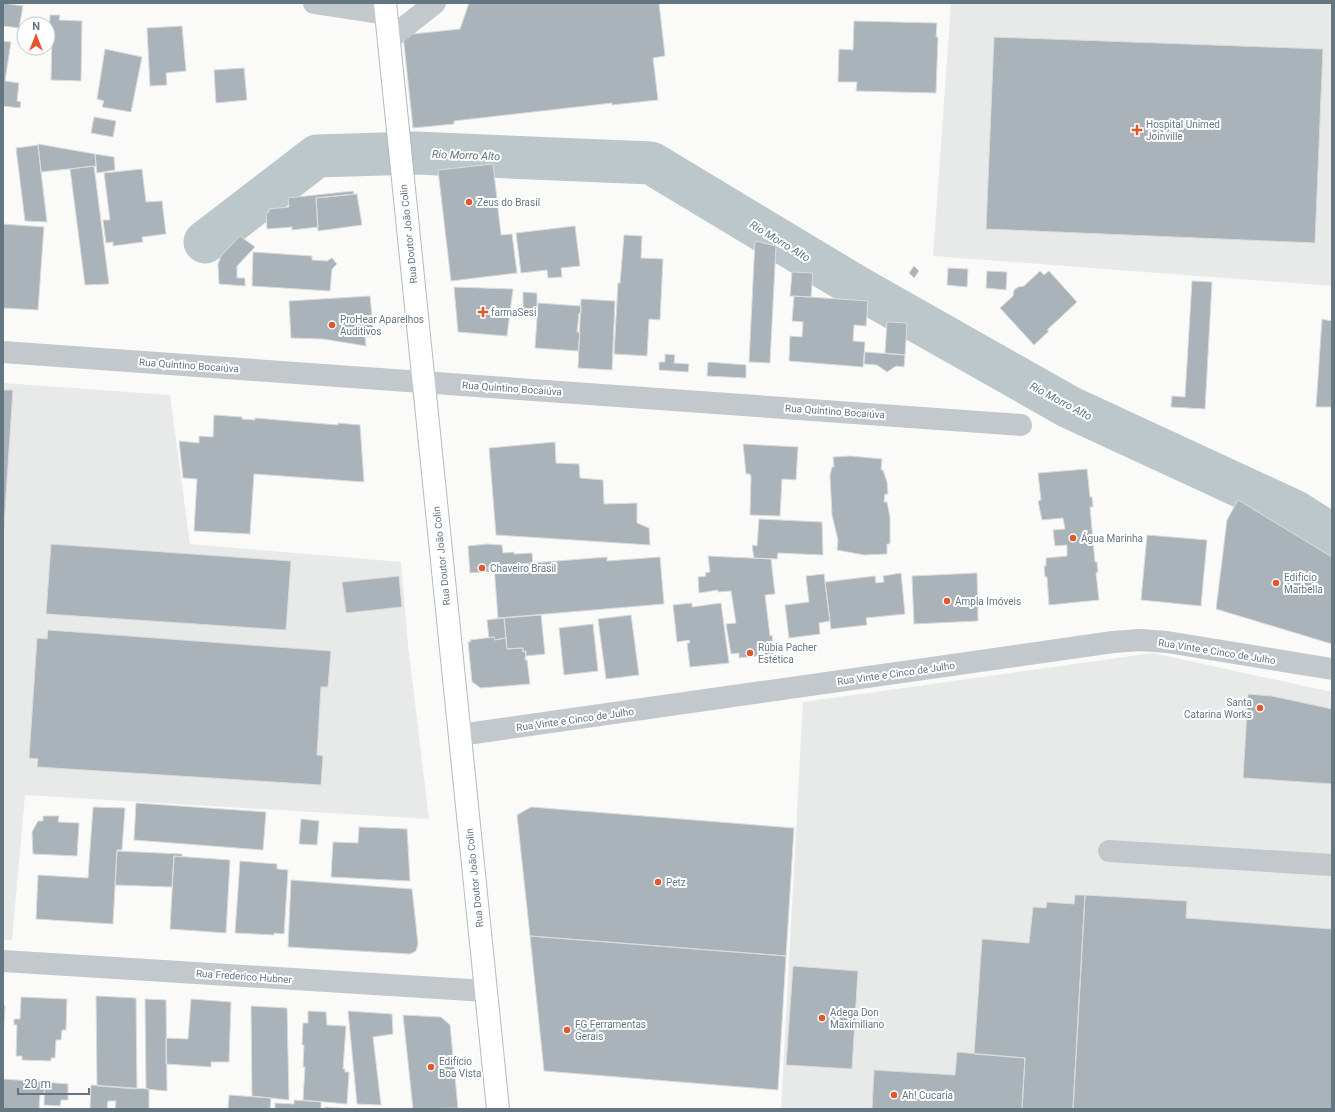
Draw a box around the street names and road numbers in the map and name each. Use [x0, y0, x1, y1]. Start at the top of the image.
street label: Rua Doutor João Colin [398, 184, 419, 284]
street label: Rua Quintino Bocaiúva [139, 357, 239, 374]
street label: Rua Quintino Bocaiúva [462, 380, 562, 397]
street label: Rua Quintino Bocaiúva [785, 403, 885, 420]
street label: Rua Doutor João Colin [431, 506, 452, 606]
street label: Rua Vinte e Cinco de Julho [1157, 637, 1277, 666]
street label: Rua Vinte e Cinco de Julho [837, 660, 956, 687]
street label: Rua Vinte e Cinco de Julho [516, 706, 635, 733]
street label: Rua Doutor João Colin [464, 828, 485, 928]
street label: Rua Frederico Hubner [196, 968, 293, 985]

